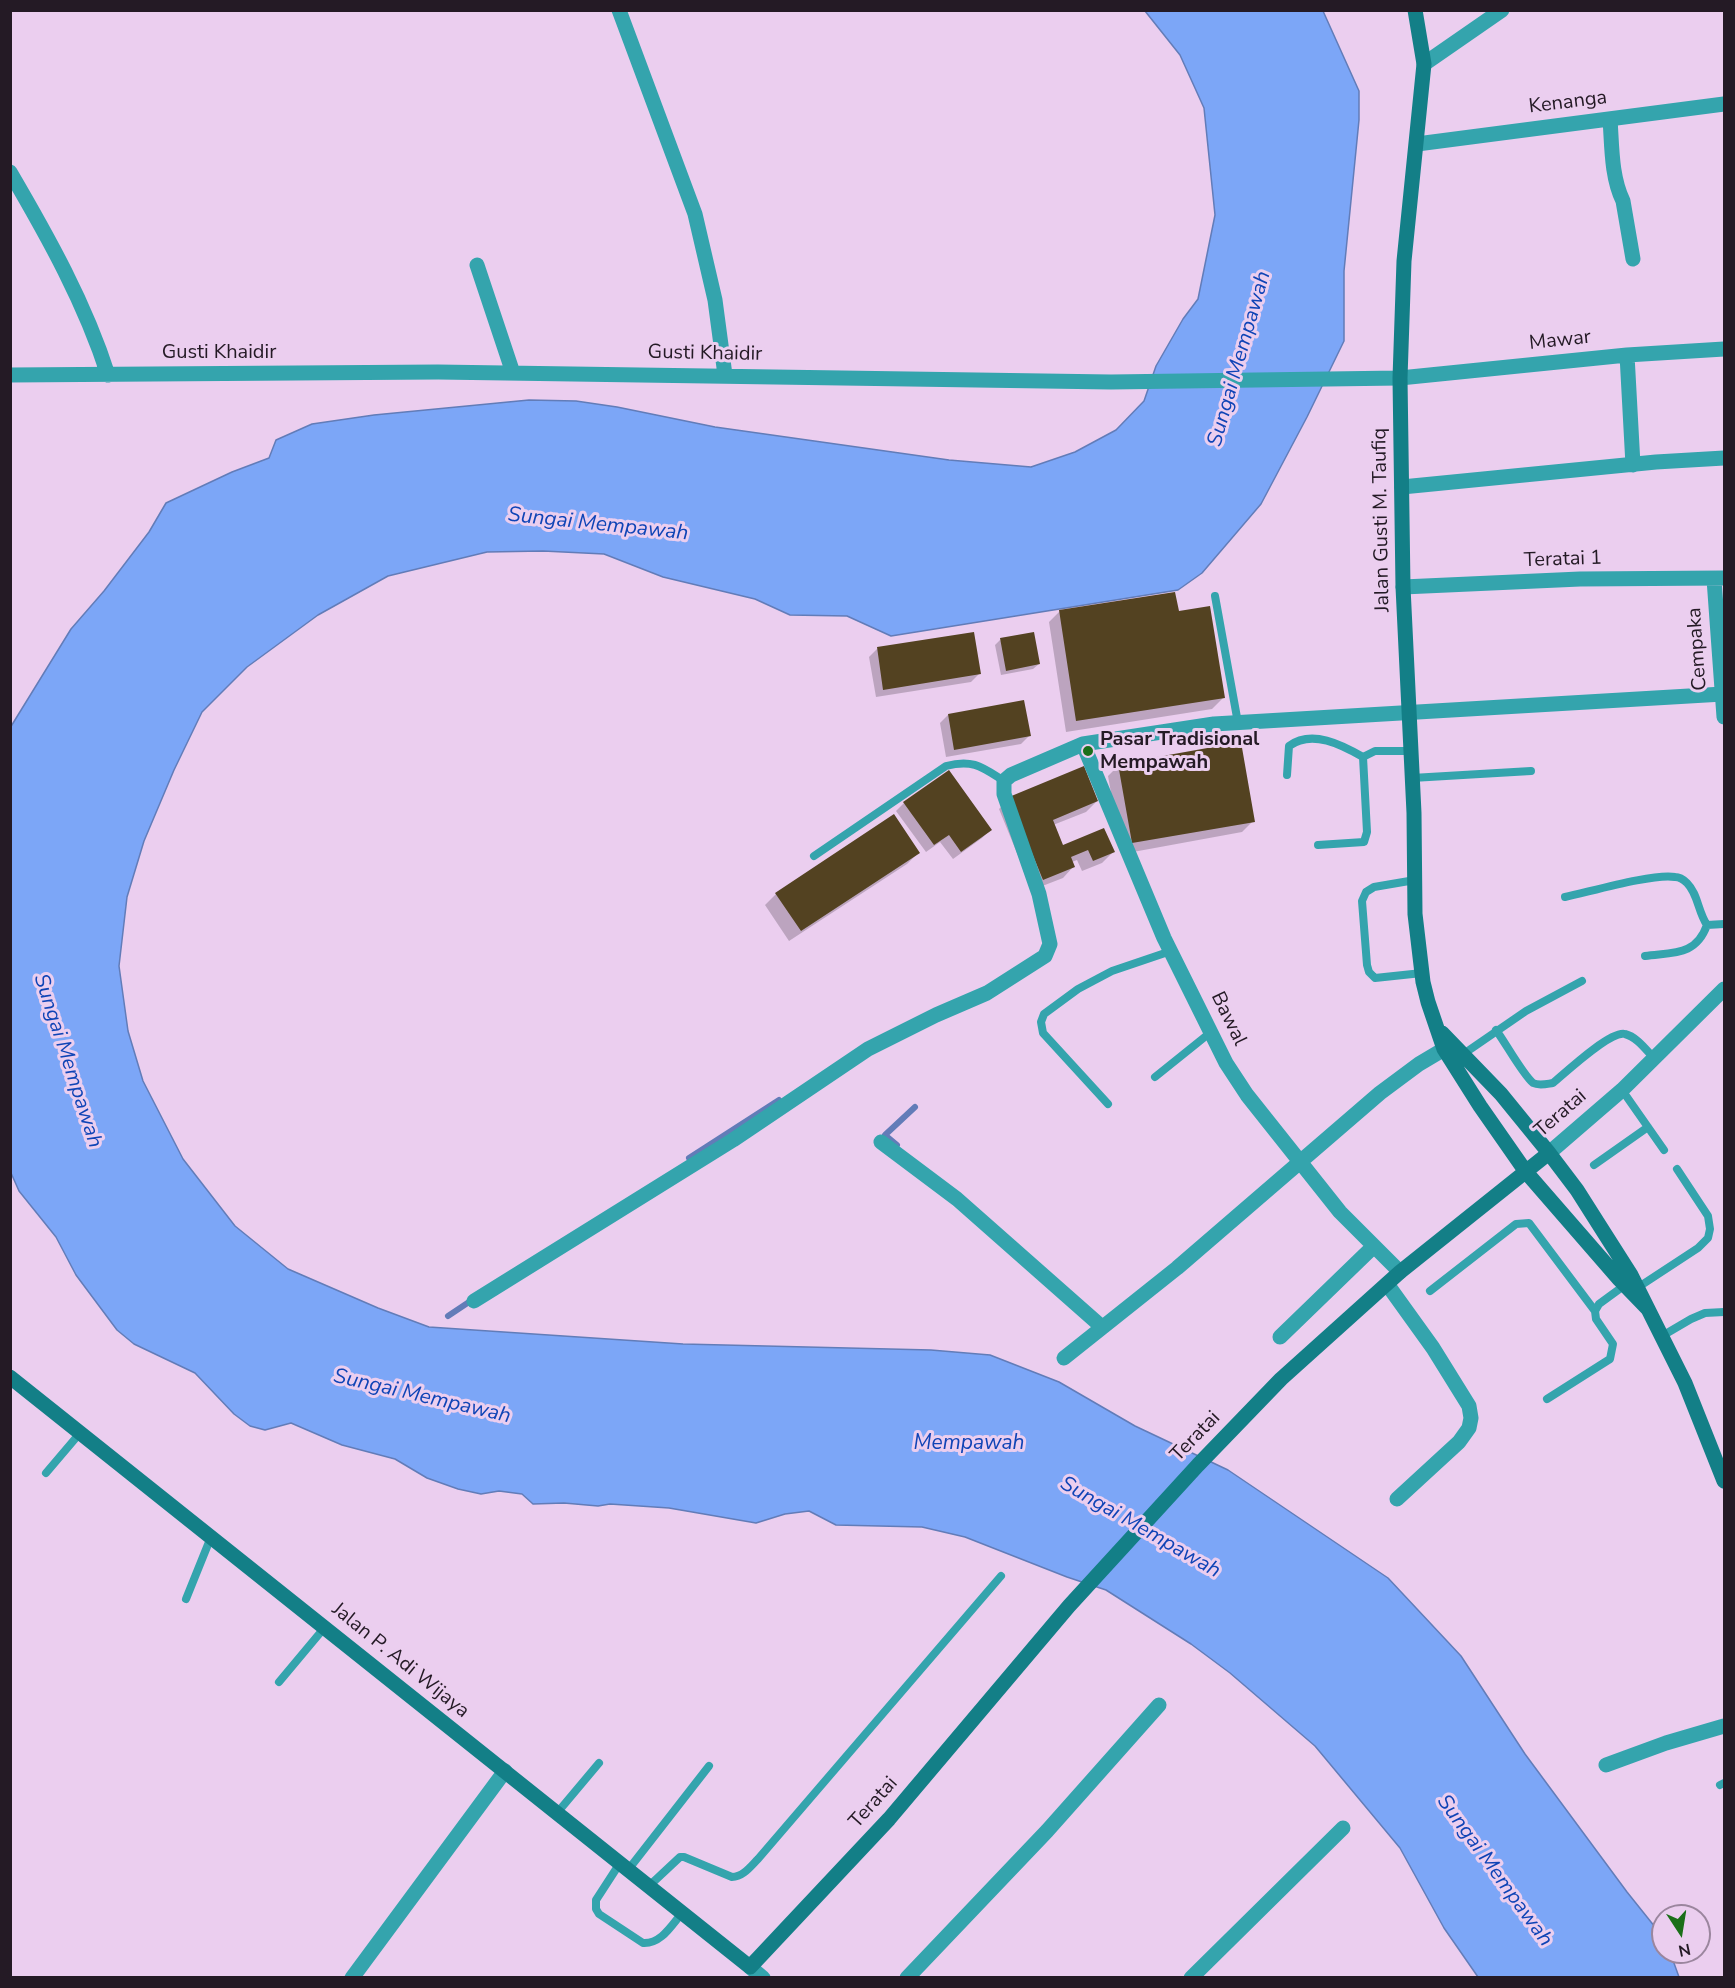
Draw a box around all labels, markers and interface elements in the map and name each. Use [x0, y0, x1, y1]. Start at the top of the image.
street label: Kenanga [1528, 86, 1608, 120]
water label: Sungai Mempawah [1203, 268, 1277, 450]
street label: Mawar [1528, 326, 1592, 356]
street label: Gusti Khaidir [162, 341, 276, 365]
street label: Gusti Khaidir [647, 341, 763, 367]
street label: Jalan Gusti M. Taufiq [1368, 428, 1396, 612]
water label: Sungai Mempawah [507, 503, 689, 547]
street label: Teratai 1 [1524, 547, 1602, 573]
street label: Cempaka [1683, 607, 1713, 691]
place label: Pasar Tradisional Mempawah [1100, 728, 1259, 775]
marker: Pasar Tradisional Mempawah [1081, 744, 1095, 758]
water label: Sungai Mempawah [27, 971, 107, 1151]
street label: Bawal [1205, 988, 1251, 1050]
street label: Teratai [1530, 1085, 1592, 1143]
water label: Sungai Mempawah [331, 1364, 513, 1430]
street label: Teratai [1166, 1407, 1226, 1467]
water label: Mempawah [914, 1431, 1024, 1457]
water label: Sungai Mempawah [1055, 1472, 1225, 1584]
street label: Jalan P. Adi Wijaya [326, 1598, 474, 1724]
street label: Teratai [845, 1772, 903, 1834]
water label: Sungai Mempawah [1431, 1790, 1557, 1952]
north arrow [1651, 1904, 1711, 1964]
text: N [1676, 1938, 1692, 1962]

